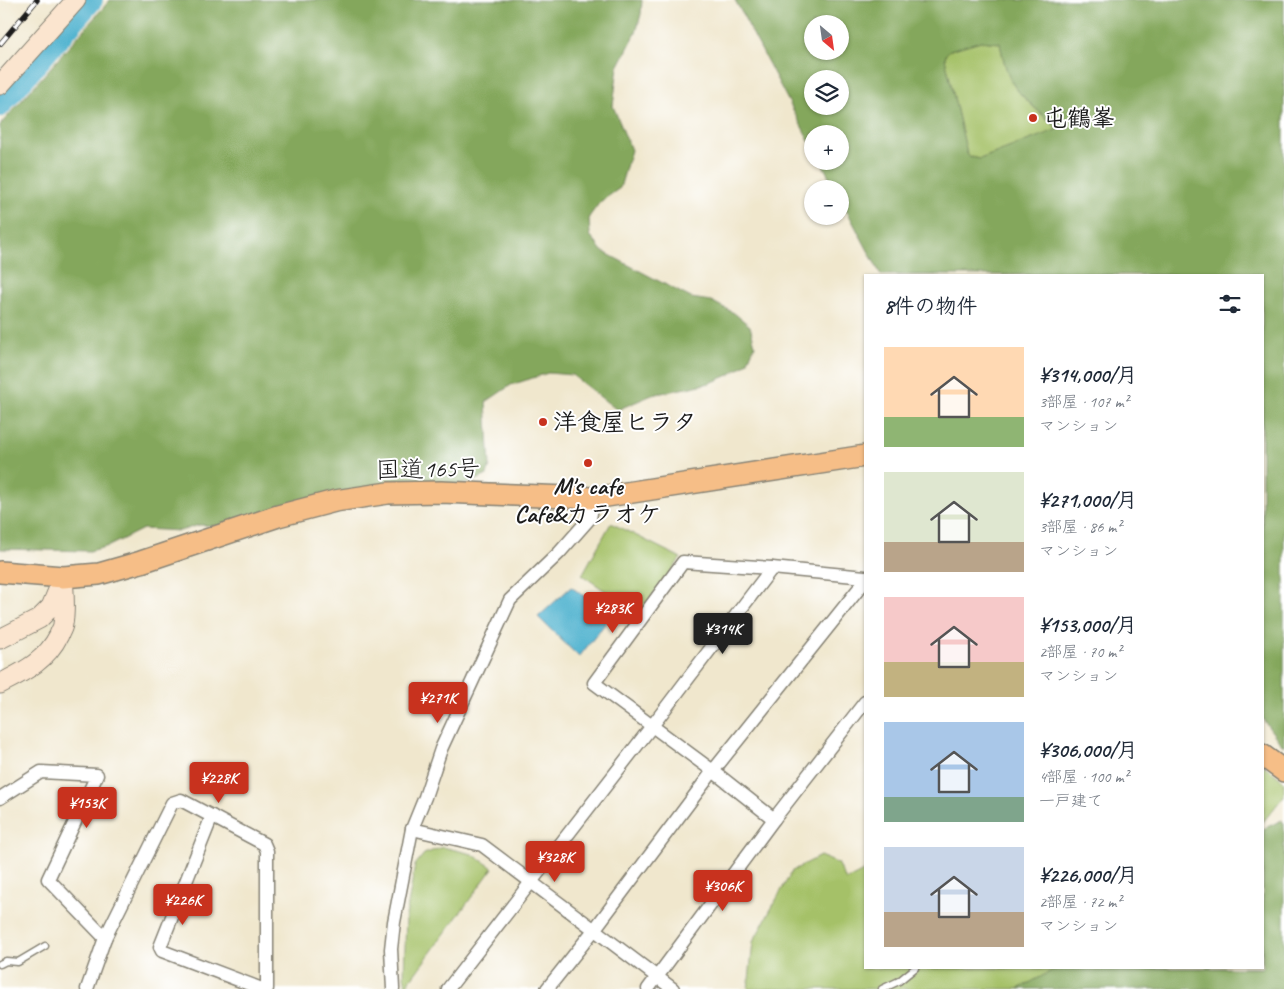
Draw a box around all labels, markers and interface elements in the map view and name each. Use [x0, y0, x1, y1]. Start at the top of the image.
north arrow [804, 15, 849, 60]
map controls [804, 15, 849, 225]
button: layers [804, 70, 849, 115]
place label: 屯鶴峯 [1043, 103, 1115, 133]
marker: 屯鶴峯 [1027, 112, 1039, 124]
button: + [804, 125, 849, 170]
button: − [804, 180, 849, 225]
icon: filters [1216, 290, 1244, 318]
text: 8件の物件 [884, 293, 977, 319]
text: ¥314,000/月 [1039, 362, 1137, 388]
icon: home [924, 367, 984, 427]
text: 3部屋 · 107 m² [1039, 392, 1129, 412]
place label: 洋食屋ヒラタ [553, 407, 697, 437]
marker: 洋食屋ヒラタ [537, 416, 549, 428]
text: マンション [1039, 416, 1118, 436]
street label: 国道165号 [376, 453, 480, 485]
marker: M's cafe Cafe&カラオケ [582, 457, 594, 469]
place label: M's cafe Cafe&カラオケ [515, 471, 661, 529]
text: ¥271,000/月 [1039, 487, 1137, 513]
icon: home [924, 492, 984, 552]
text: 3部屋 · 86 m² [1039, 517, 1121, 537]
text: マンション [1039, 541, 1118, 561]
pin: ¥283K [578, 592, 648, 634]
text: ¥283K [595, 598, 631, 618]
pin: ¥314K [688, 612, 758, 655]
text: ¥153,000/月 [1039, 612, 1137, 638]
icon: home [924, 617, 984, 677]
text: ¥314K [705, 619, 741, 639]
text: 2部屋 · 70 m² [1039, 642, 1121, 662]
text: マンション [1039, 666, 1118, 686]
pin: ¥271K [403, 682, 473, 724]
text: ¥271K [420, 688, 456, 708]
text: ¥306,000/月 [1039, 737, 1138, 763]
icon: home [924, 742, 984, 802]
pin: ¥228K [184, 762, 254, 804]
text: 4部屋 · 100 m² [1039, 767, 1129, 787]
text: ¥228K [201, 768, 237, 788]
pin: ¥153K [52, 786, 122, 829]
text: 一戸建て [1039, 791, 1103, 811]
text: ¥153K [69, 793, 105, 813]
pin: ¥328K [520, 840, 590, 883]
text: ¥328K [537, 847, 573, 867]
text: ¥226,000/月 [1039, 862, 1138, 888]
icon: home [924, 867, 984, 927]
pin: ¥306K [688, 870, 758, 912]
text: ¥306K [704, 876, 742, 896]
pin: ¥226K [148, 884, 218, 926]
text: ¥226K [164, 890, 202, 910]
text: 2部屋 · 72 m² [1039, 892, 1121, 912]
text: マンション [1039, 916, 1118, 936]

